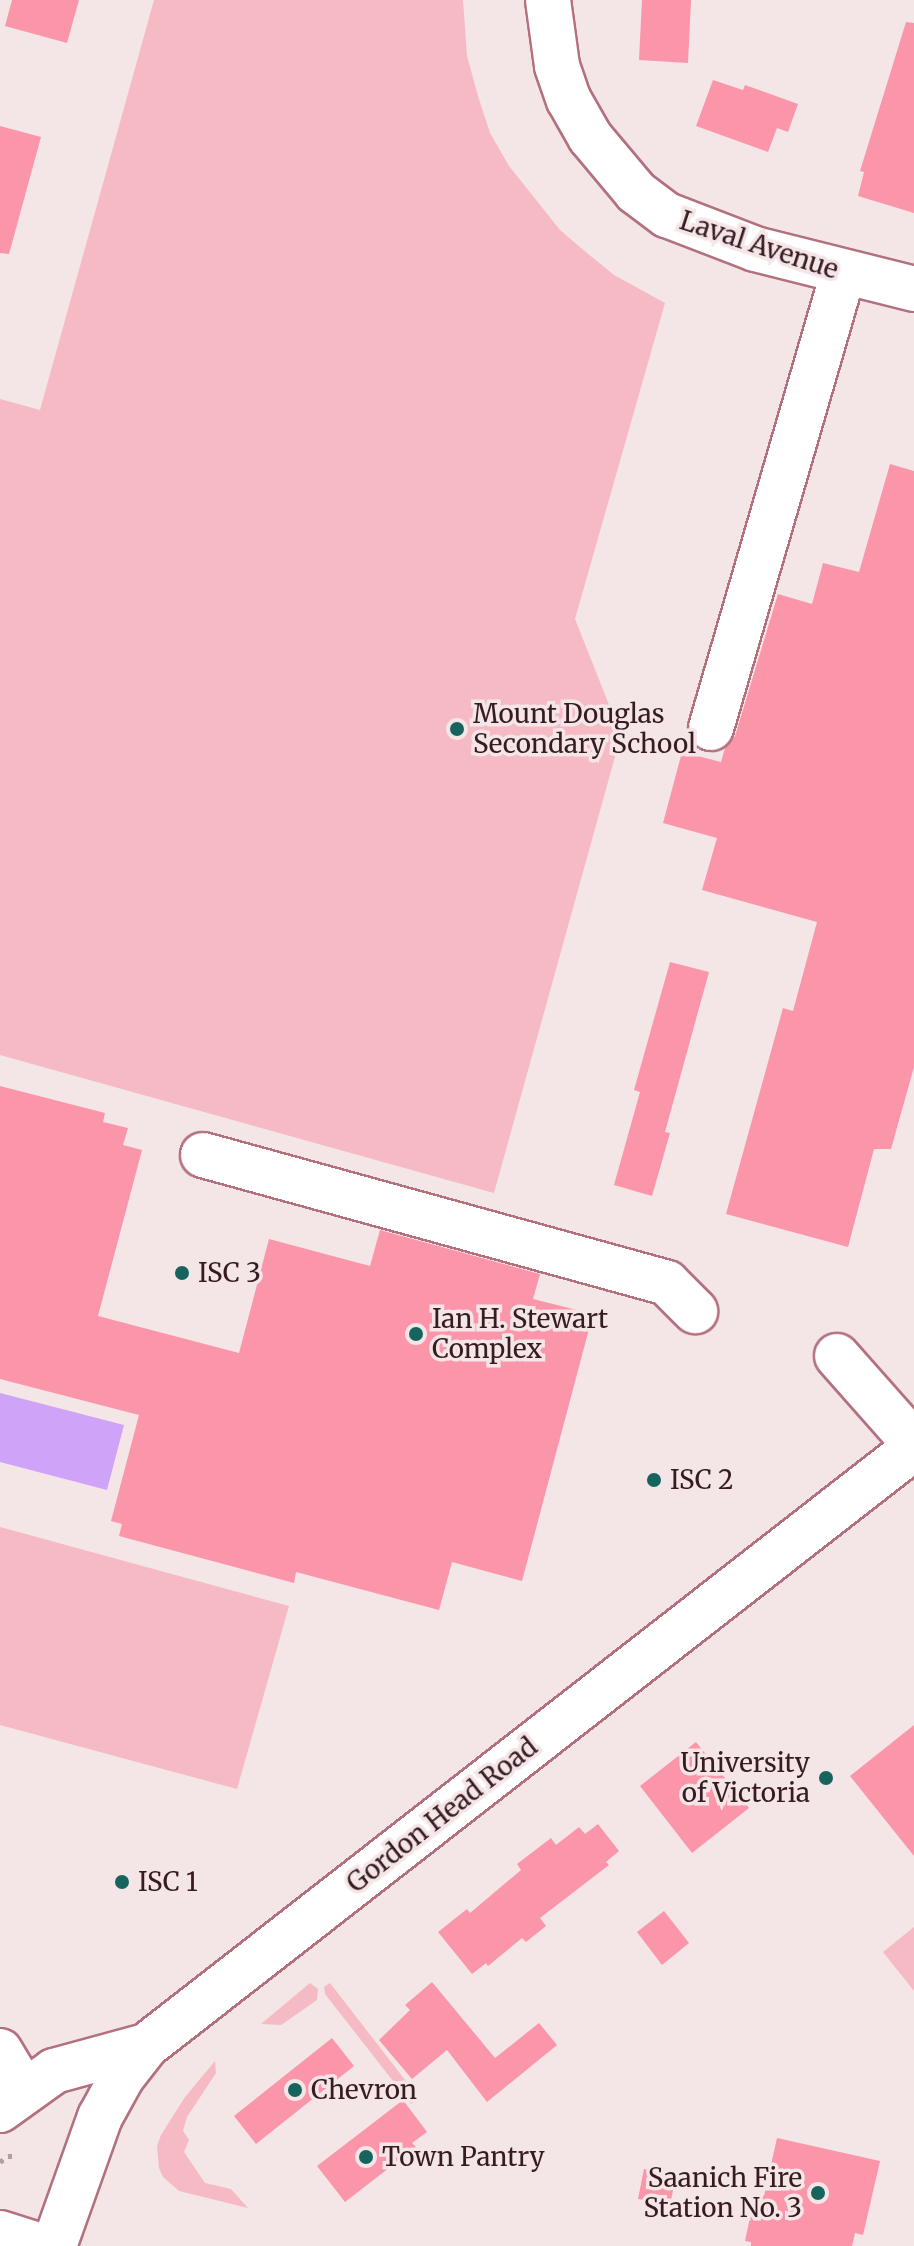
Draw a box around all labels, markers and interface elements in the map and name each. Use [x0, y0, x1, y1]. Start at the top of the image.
street label: Laval Avenue [676, 205, 842, 285]
place label: Mount Douglas Secondary School [473, 698, 696, 760]
marker: Mount Douglas Secondary School [448, 720, 466, 738]
place label: ISC 3 [198, 1257, 261, 1289]
marker: ISC 3 [173, 1264, 191, 1282]
place label: Ian H. Stewart Complex [432, 1303, 608, 1364]
marker: Ian H. Stewart Complex [407, 1325, 425, 1343]
place label: ISC 2 [670, 1464, 733, 1496]
marker: ISC 2 [645, 1471, 663, 1489]
street label: Gordon Head Road [341, 1731, 543, 1899]
place label: University of Victoria [681, 1747, 810, 1808]
marker: University of Victoria [817, 1769, 835, 1787]
place label: ISC 1 [138, 1866, 198, 1898]
marker: ISC 1 [113, 1873, 131, 1891]
place label: Chevron [311, 2074, 417, 2106]
marker: Chevron [286, 2081, 304, 2099]
place label: Town Pantry [382, 2141, 545, 2173]
marker: Town Pantry [357, 2148, 375, 2166]
place label: Saanich Fire Station No. 3 [643, 2162, 802, 2224]
marker: Saanich Fire Station No. 3 [809, 2184, 827, 2202]

